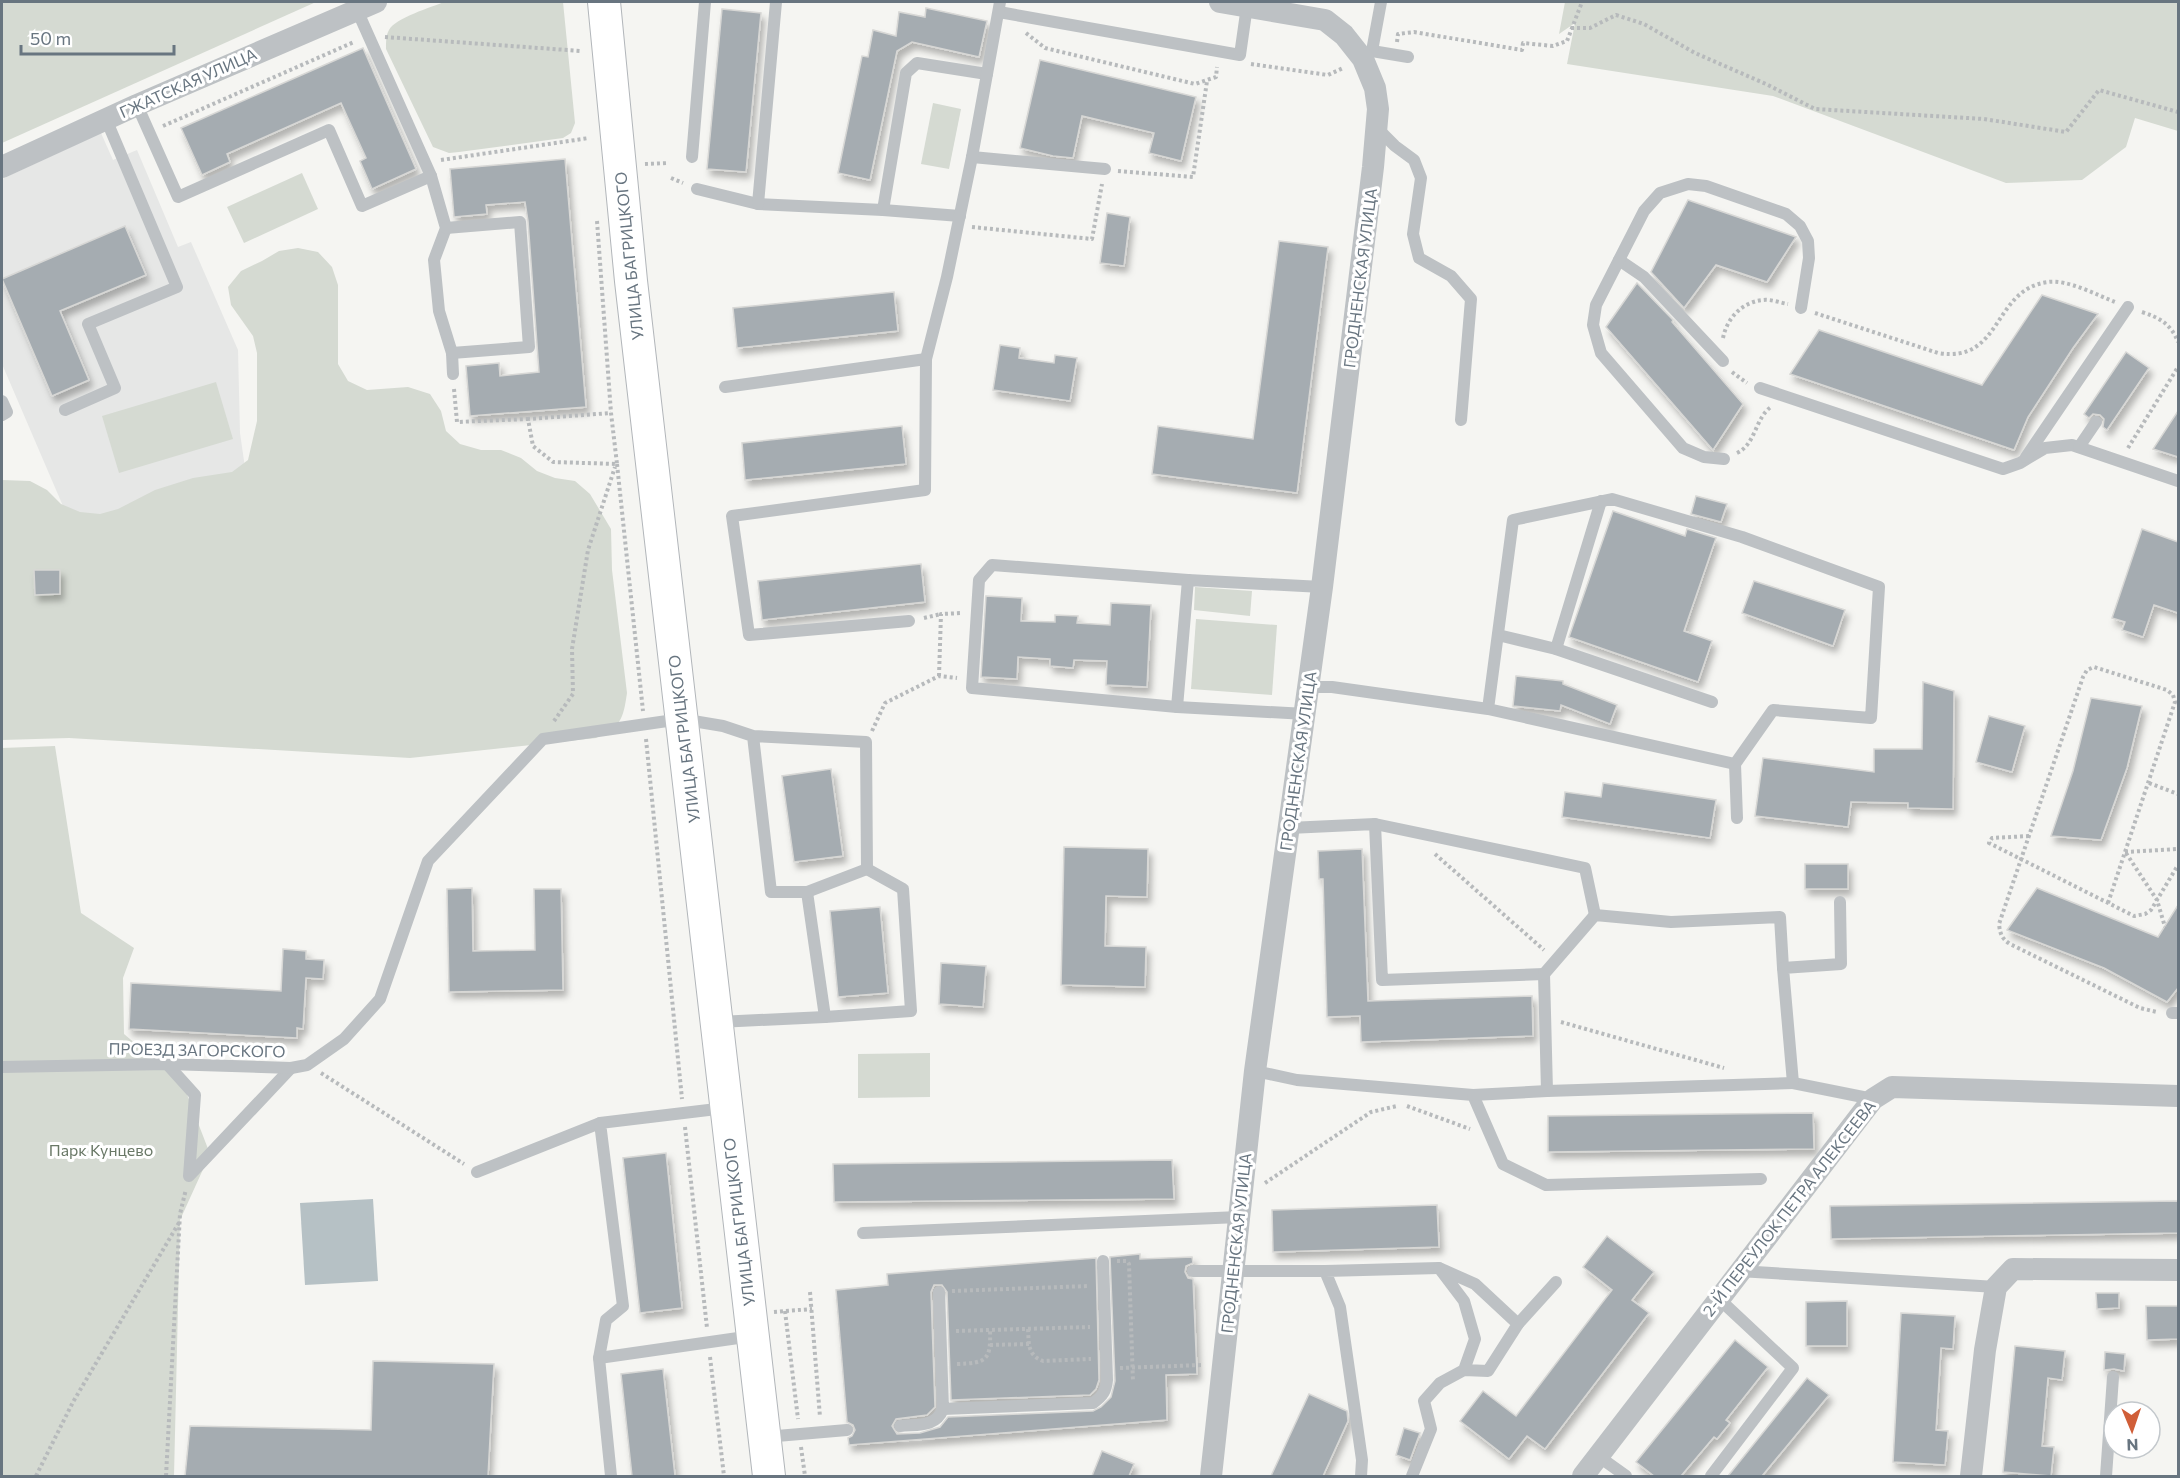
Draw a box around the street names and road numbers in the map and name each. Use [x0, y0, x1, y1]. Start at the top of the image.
street label: ГЖАТСКАЯ УЛИЦА [116, 44, 259, 121]
street label: УЛИЦА БАГРИЦКОГО [610, 171, 647, 341]
street label: ГРОДНЕНСКАЯ УЛИЦА [1339, 187, 1380, 369]
street label: УЛИЦА БАГРИЦКОГО [664, 654, 703, 824]
street label: ГРОДНЕНСКАЯ УЛИЦА [1275, 670, 1320, 852]
street label: ПРОЕЗД ЗАГОРСКОГО [108, 1038, 286, 1061]
street label: 2-Й ПЕРЕУЛОК ПЕТРА АЛЕКСЕЕВА [1698, 1096, 1879, 1320]
street label: УЛИЦА БАГРИЦКОГО [719, 1137, 758, 1307]
street label: ГРОДНЕНСКАЯ УЛИЦА [1217, 1152, 1254, 1334]

